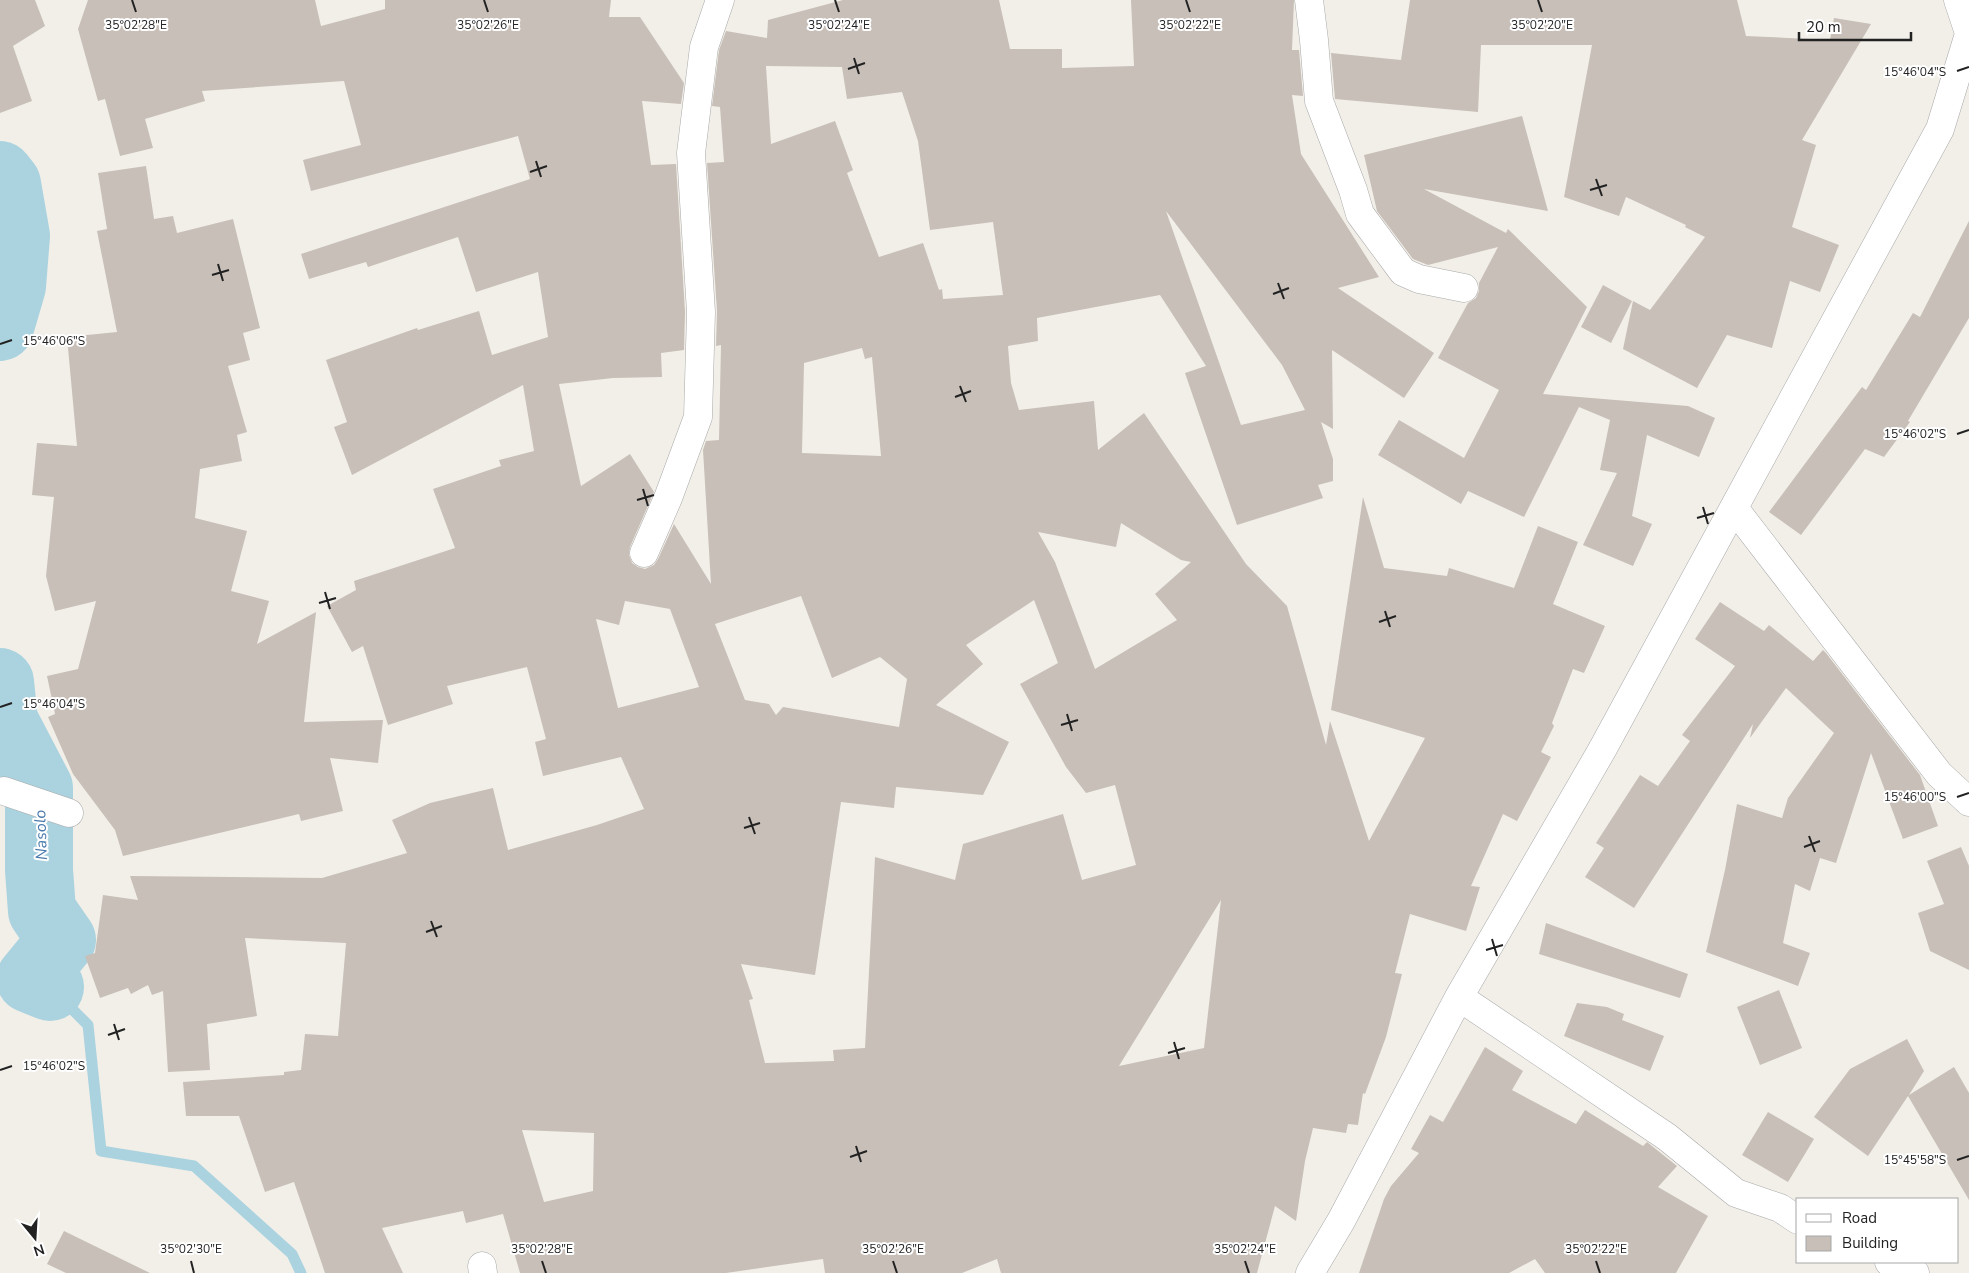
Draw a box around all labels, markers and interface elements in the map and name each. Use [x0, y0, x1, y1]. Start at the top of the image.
scale bar [1799, 10, 1912, 42]
text: 35°02'28"E [105, 17, 167, 33]
text: 35°02'26"E [457, 17, 519, 33]
text: 35°02'24"E [808, 17, 870, 33]
text: 35°02'22"E [1159, 17, 1221, 33]
text: 35°02'20"E [1511, 17, 1573, 33]
text: 20 m [1806, 17, 1841, 37]
text: 15°46'04"S [1884, 64, 1946, 80]
text: 15°46'06"S [23, 333, 85, 349]
text: 15°46'02"S [1884, 426, 1946, 442]
text: 15°46'04"S [23, 696, 85, 712]
text: 15°46'00"S [1884, 789, 1946, 805]
water label: Nasolo [29, 809, 53, 861]
text: 15°46'02"S [23, 1058, 85, 1074]
text: 15°45'58"S [1884, 1152, 1946, 1168]
legend [1796, 1198, 1959, 1263]
text: Road [1842, 1208, 1877, 1228]
north arrow [10, 1213, 60, 1263]
text: Building [1842, 1233, 1898, 1253]
text: N [31, 1239, 47, 1261]
text: 35°02'30"E [160, 1241, 222, 1257]
text: 35°02'28"E [511, 1241, 573, 1257]
text: 35°02'26"E [862, 1241, 924, 1257]
text: 35°02'24"E [1214, 1241, 1276, 1257]
text: 35°02'22"E [1565, 1241, 1627, 1257]

